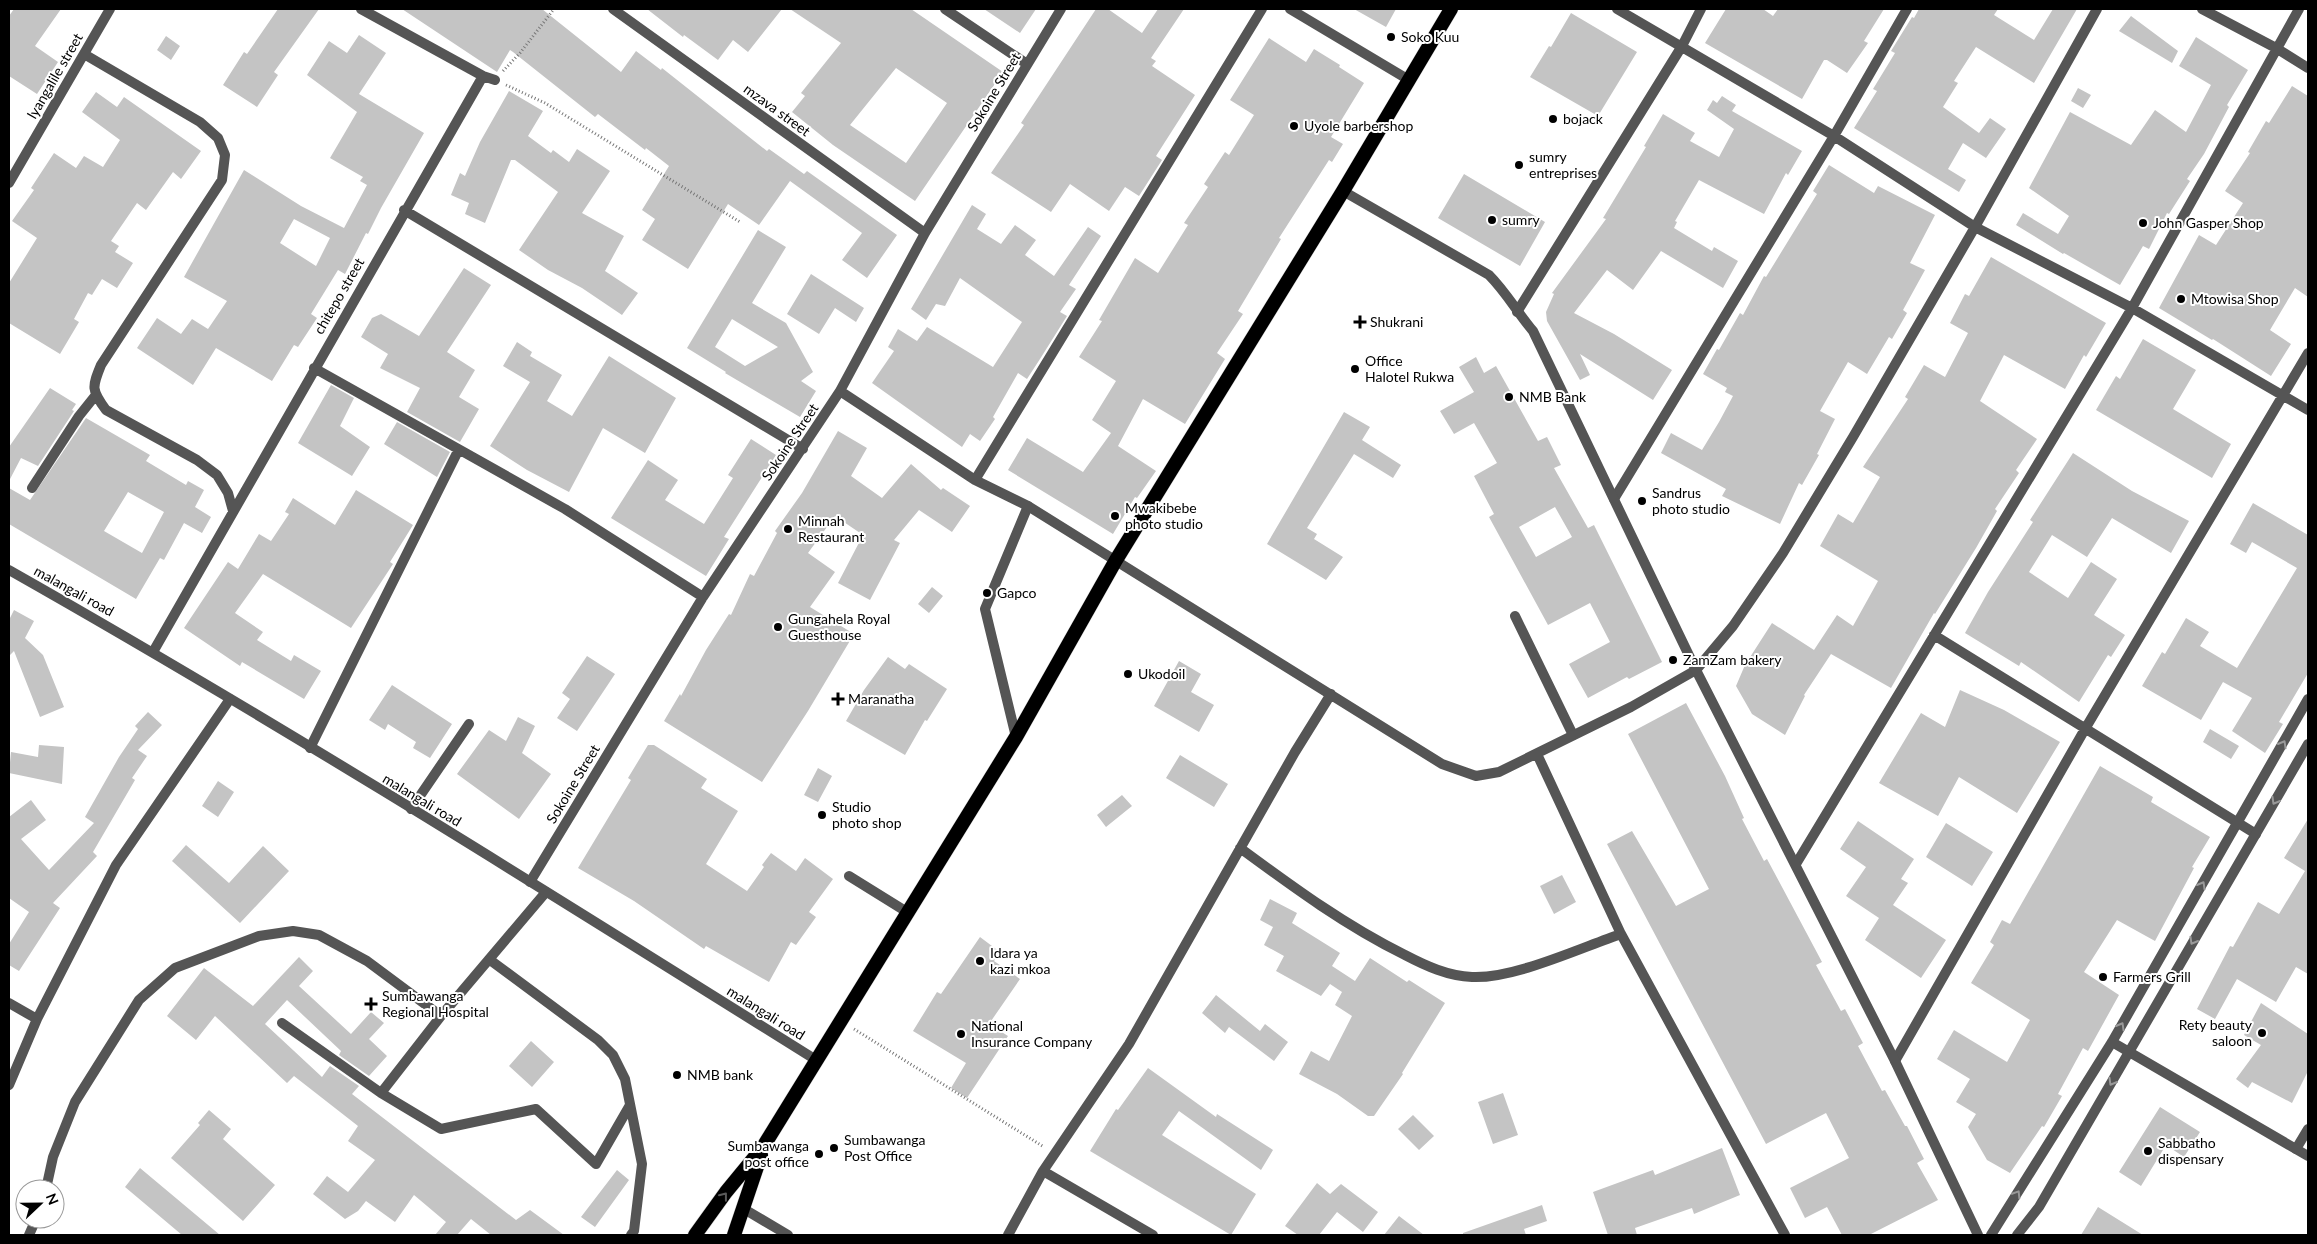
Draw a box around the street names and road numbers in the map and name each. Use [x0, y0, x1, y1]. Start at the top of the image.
street label: lyangalile street [23, 30, 86, 122]
street label: Sokoine Street [963, 49, 1024, 134]
street label: mzava street [741, 80, 814, 139]
street label: chitepo street [310, 255, 367, 337]
street label: Sokoine Street [758, 400, 822, 483]
street label: malangali road [31, 562, 117, 619]
street label: Sokoine Street [542, 741, 603, 826]
street label: malangali road [380, 769, 465, 830]
street label: malangali road [724, 982, 808, 1043]

